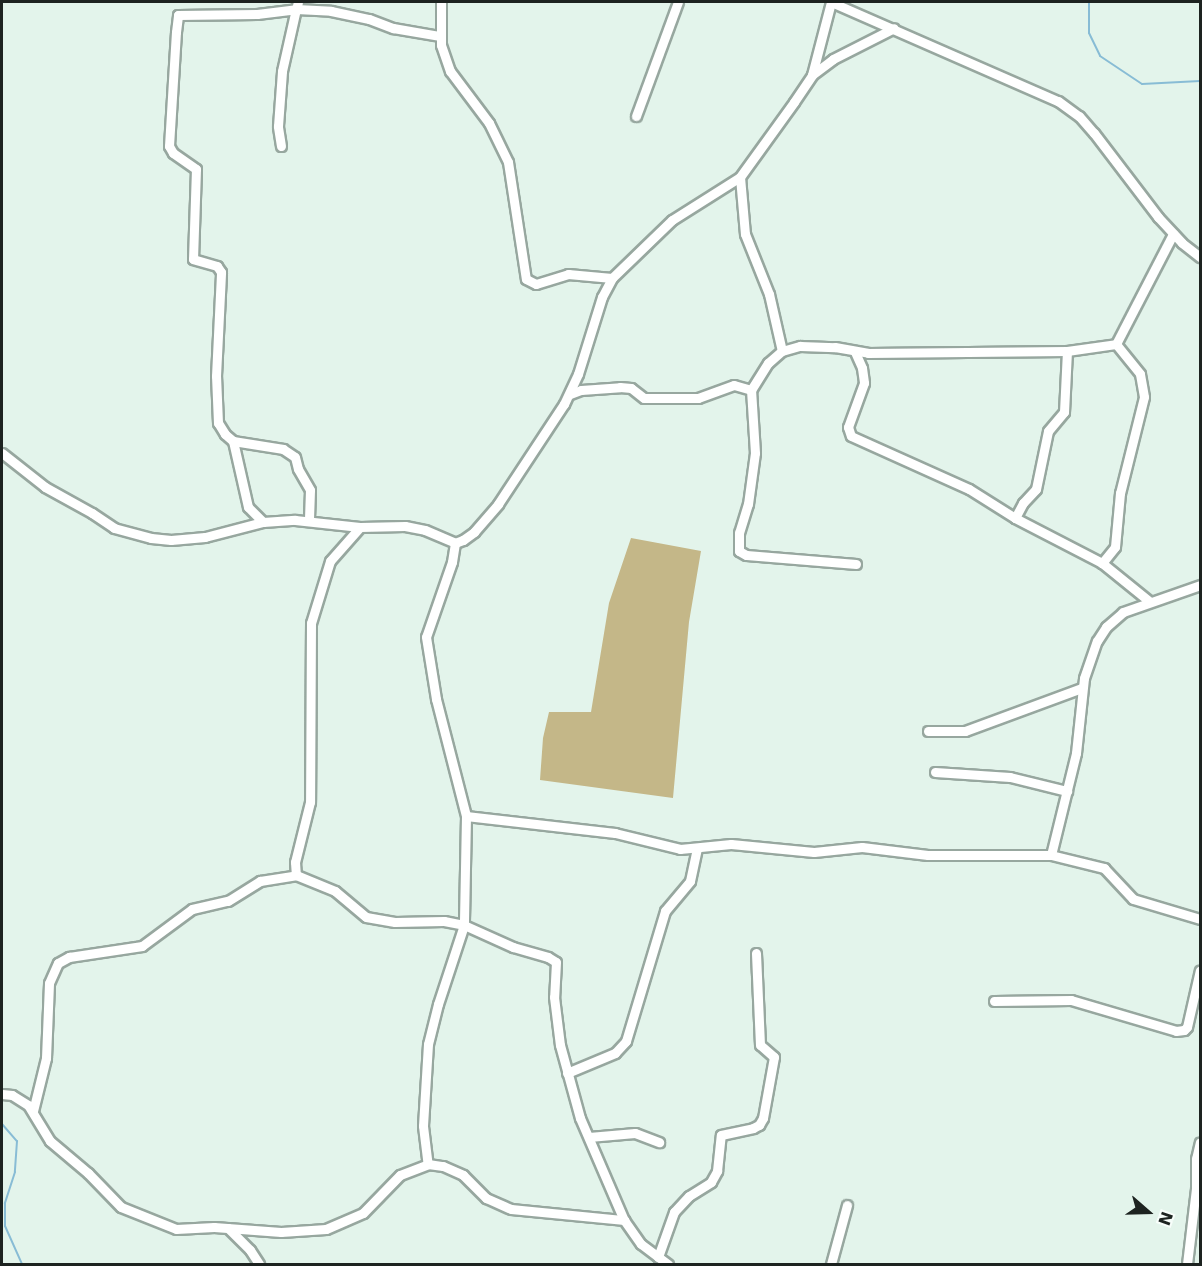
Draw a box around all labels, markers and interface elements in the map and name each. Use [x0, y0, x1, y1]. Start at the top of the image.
north arrow [1118, 1182, 1178, 1242]
text: N [1154, 1209, 1177, 1228]

